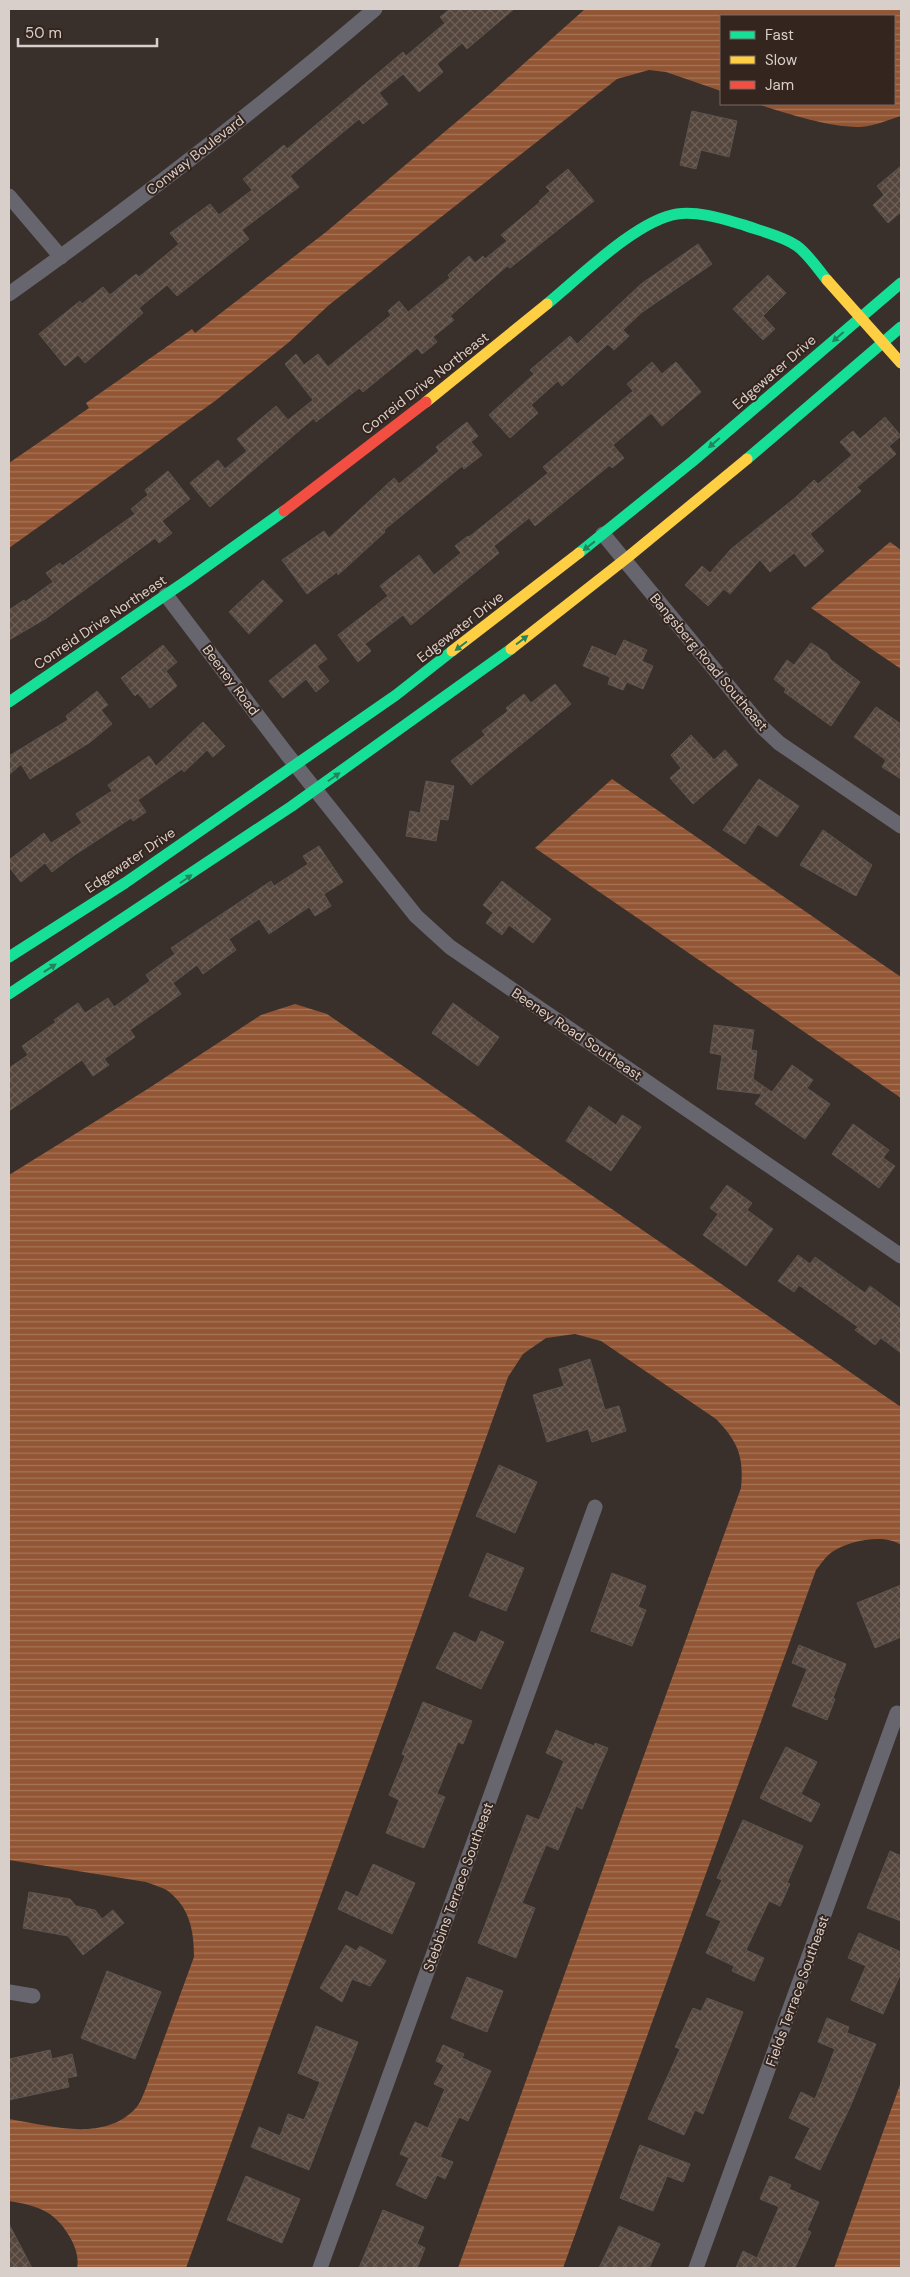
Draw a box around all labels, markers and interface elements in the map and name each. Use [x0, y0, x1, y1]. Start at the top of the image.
scale bar [18, 15, 156, 47]
legend [720, 15, 895, 105]
text: 50 m [25, 23, 62, 43]
text: Fast [765, 25, 794, 45]
text: Slow [765, 50, 798, 70]
text: Jam [765, 75, 794, 95]
street label: Conway Boulevard [142, 111, 248, 199]
street label: Conreid Drive Northeast [358, 328, 492, 438]
street label: Edgewater Drive [728, 331, 820, 413]
one-way arrow [832, 331, 844, 343]
one-way arrow [708, 437, 721, 448]
one-way arrow [582, 540, 595, 551]
street label: Conreid Drive Northeast [30, 571, 170, 673]
street label: Edgewater Drive [413, 588, 507, 666]
street label: Bangsberg Road Southeast [646, 589, 772, 735]
one-way arrow [515, 635, 529, 645]
one-way arrow [454, 640, 467, 651]
street label: Beeney Road [198, 641, 264, 719]
one-way arrow [327, 772, 341, 782]
street label: Edgewater Drive [81, 823, 179, 897]
one-way arrow [179, 874, 193, 884]
one-way arrow [43, 963, 56, 972]
street label: Beeney Road Southeast [508, 984, 646, 1084]
street label: Stebbins Terrace Southeast [419, 1800, 497, 1974]
street label: Fields Terrace Southeast [761, 1913, 833, 2069]

